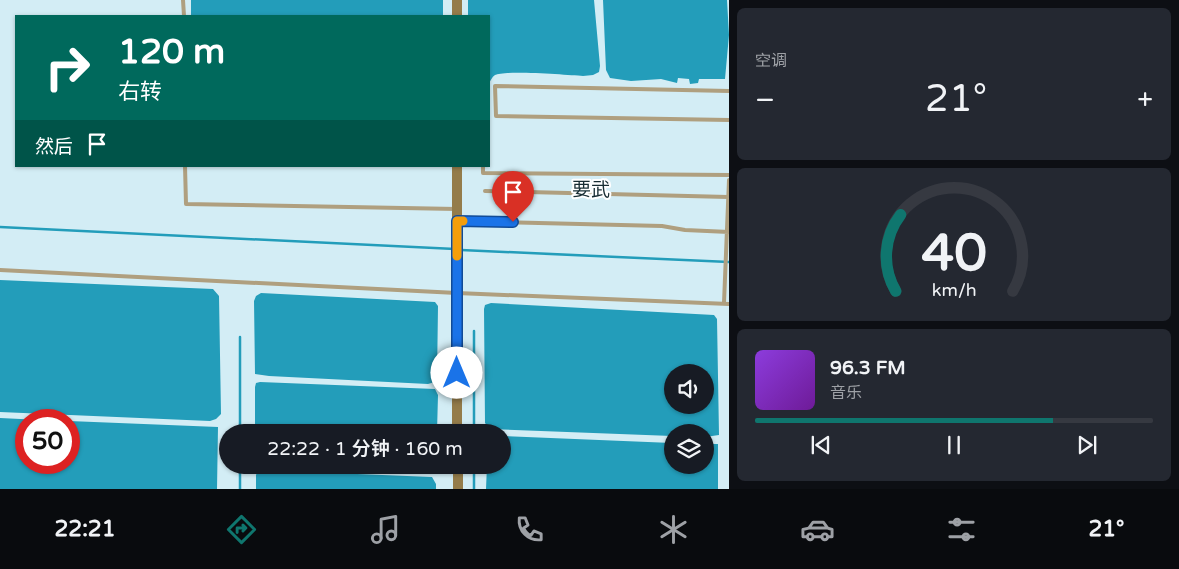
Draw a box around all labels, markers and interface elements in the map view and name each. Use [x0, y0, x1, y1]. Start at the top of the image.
text: 120 m [118, 31, 225, 73]
icon: right [35, 35, 100, 100]
text: 空调 [755, 51, 787, 71]
text: 21° [925, 76, 987, 122]
text: 右转 [118, 79, 162, 105]
text: − [755, 83, 775, 117]
text: + [1137, 83, 1153, 117]
icon: arrive [83, 130, 111, 158]
text: 然后 [35, 136, 73, 158]
pin [492, 171, 534, 222]
icon: arrive [499, 178, 527, 206]
district label: 要武 [572, 179, 610, 201]
text: 40 [921, 222, 987, 285]
text: km/h [932, 280, 976, 301]
position arrow [430, 346, 482, 398]
text: 96.3 FM [830, 357, 906, 379]
map controls [664, 364, 714, 474]
button: sound [664, 364, 714, 414]
text: 音乐 [830, 383, 862, 403]
speed limit sign: 50 [15, 409, 80, 474]
button: layers [664, 424, 714, 474]
icon: previous [807, 431, 835, 459]
icon: pause [940, 431, 968, 459]
icon: next [1073, 431, 1101, 459]
text: 22:22 · 1 分钟 · 160 m [267, 438, 463, 460]
icon: directions [224, 512, 259, 547]
icon: music [368, 512, 403, 547]
icon: phone [512, 512, 547, 547]
icon: climate [656, 512, 691, 547]
icon: car [800, 512, 835, 547]
icon: filters [944, 512, 979, 547]
text: 22:21 [55, 516, 115, 542]
text: 21° [1088, 516, 1124, 542]

